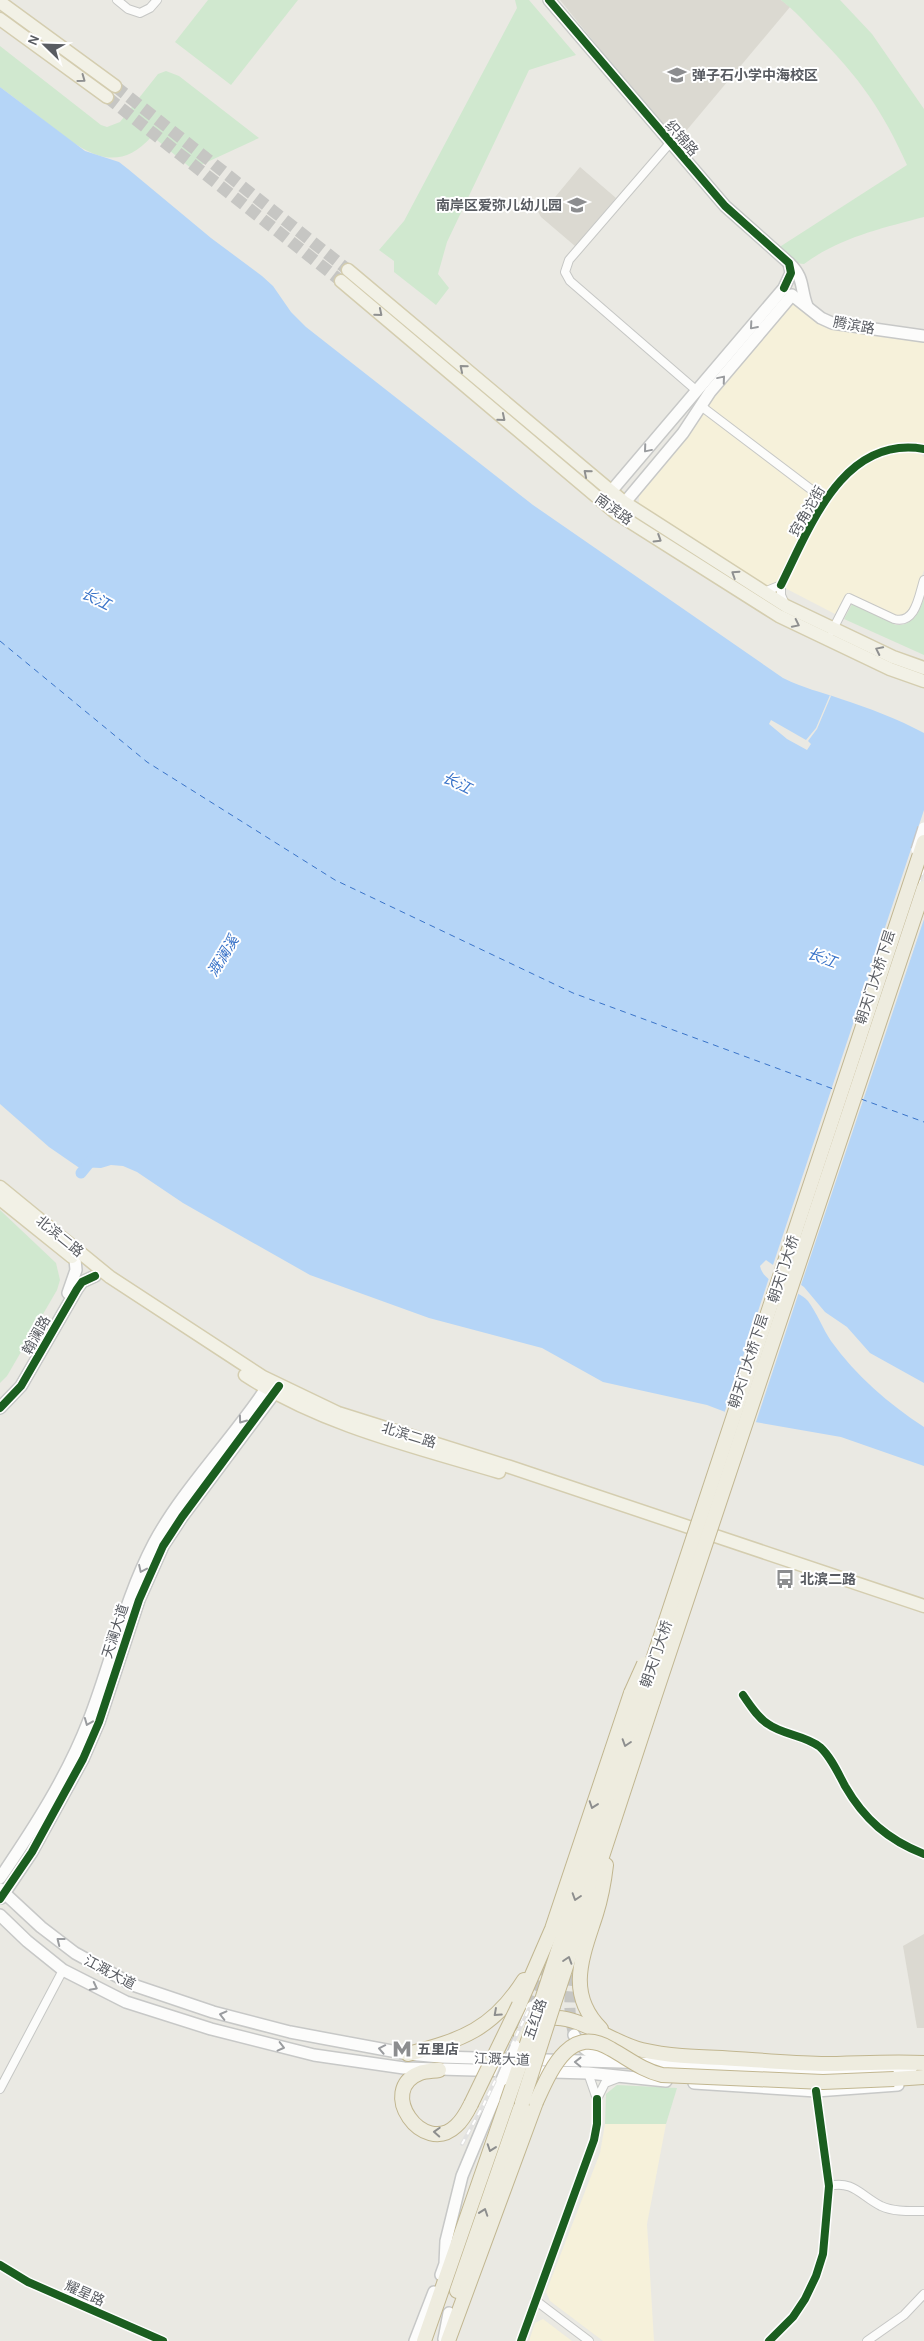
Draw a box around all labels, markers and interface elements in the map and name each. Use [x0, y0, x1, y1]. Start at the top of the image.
north arrow [20, 20, 70, 70]
text: N [24, 32, 43, 48]
school or university icon: 弹子石小学中海校区 [666, 64, 688, 86]
place label: 弹子石小学中海校区 [692, 67, 818, 84]
one-way arrow [76, 73, 86, 82]
street label: 织锦路 [661, 117, 702, 160]
school or university icon: 南岸区爱弥儿幼儿园 [566, 194, 588, 216]
place label: 南岸区爱弥儿幼儿园 [436, 197, 562, 214]
one-way arrow [373, 307, 382, 316]
street label: 腾滨路 [832, 313, 876, 338]
one-way arrow [749, 320, 758, 329]
one-way arrow [460, 365, 469, 373]
one-way arrow [716, 375, 725, 384]
one-way arrow [497, 412, 506, 421]
one-way arrow [644, 444, 653, 453]
one-way arrow [584, 470, 593, 478]
street label: 窍角沱街 [786, 483, 829, 540]
street label: 南滨路 [592, 490, 636, 529]
one-way arrow [652, 533, 661, 542]
one-way arrow [732, 571, 741, 580]
water label: 长江 [79, 584, 115, 615]
one-way arrow [791, 618, 800, 628]
one-way arrow [875, 646, 884, 656]
water label: 长江 [440, 768, 476, 799]
street label: 朝天门大桥下层 [852, 928, 899, 1026]
water label: 溉澜溪 [204, 930, 243, 980]
water label: 长江 [805, 944, 841, 972]
street label: 北滨二路 [33, 1212, 87, 1261]
street label: 朝天门大桥 [765, 1233, 802, 1305]
street label: 朝天门大桥下层 [725, 1312, 772, 1410]
street label: 翰澜路 [19, 1313, 54, 1358]
one-way arrow [239, 1414, 248, 1424]
street label: 北滨二路 [380, 1419, 438, 1452]
one-way arrow [137, 1564, 148, 1573]
bus stop icon: 北滨二路 [774, 1568, 796, 1590]
place label: 北滨二路 [800, 1571, 856, 1588]
street label: 天澜大道 [99, 1602, 132, 1660]
street label: 朝天门大桥 [637, 1618, 676, 1690]
one-way arrow [84, 1717, 94, 1726]
one-way arrow [622, 1738, 632, 1746]
one-way arrow [589, 1801, 599, 1809]
one-way arrow [572, 1893, 582, 1901]
one-way arrow [57, 1939, 66, 1947]
street label: 江溉大道 [81, 1952, 138, 1993]
one-way arrow [563, 1956, 573, 1965]
one-way arrow [88, 1981, 97, 1991]
street label: 五红路 [521, 1997, 550, 2042]
one-way arrow [494, 2008, 503, 2017]
one-way arrow [218, 2010, 227, 2021]
metro station icon: 五里店 [391, 2038, 413, 2060]
one-way arrow [277, 2041, 285, 2051]
place label: 五里店 [417, 2041, 459, 2058]
one-way arrow [377, 2044, 386, 2054]
street label: 江溉大道 [474, 2050, 530, 2069]
one-way arrow [574, 2057, 582, 2067]
one-way arrow [432, 2127, 440, 2137]
one-way arrow [487, 2143, 497, 2152]
one-way arrow [478, 2209, 488, 2217]
street label: 耀星路 [62, 2277, 107, 2310]

